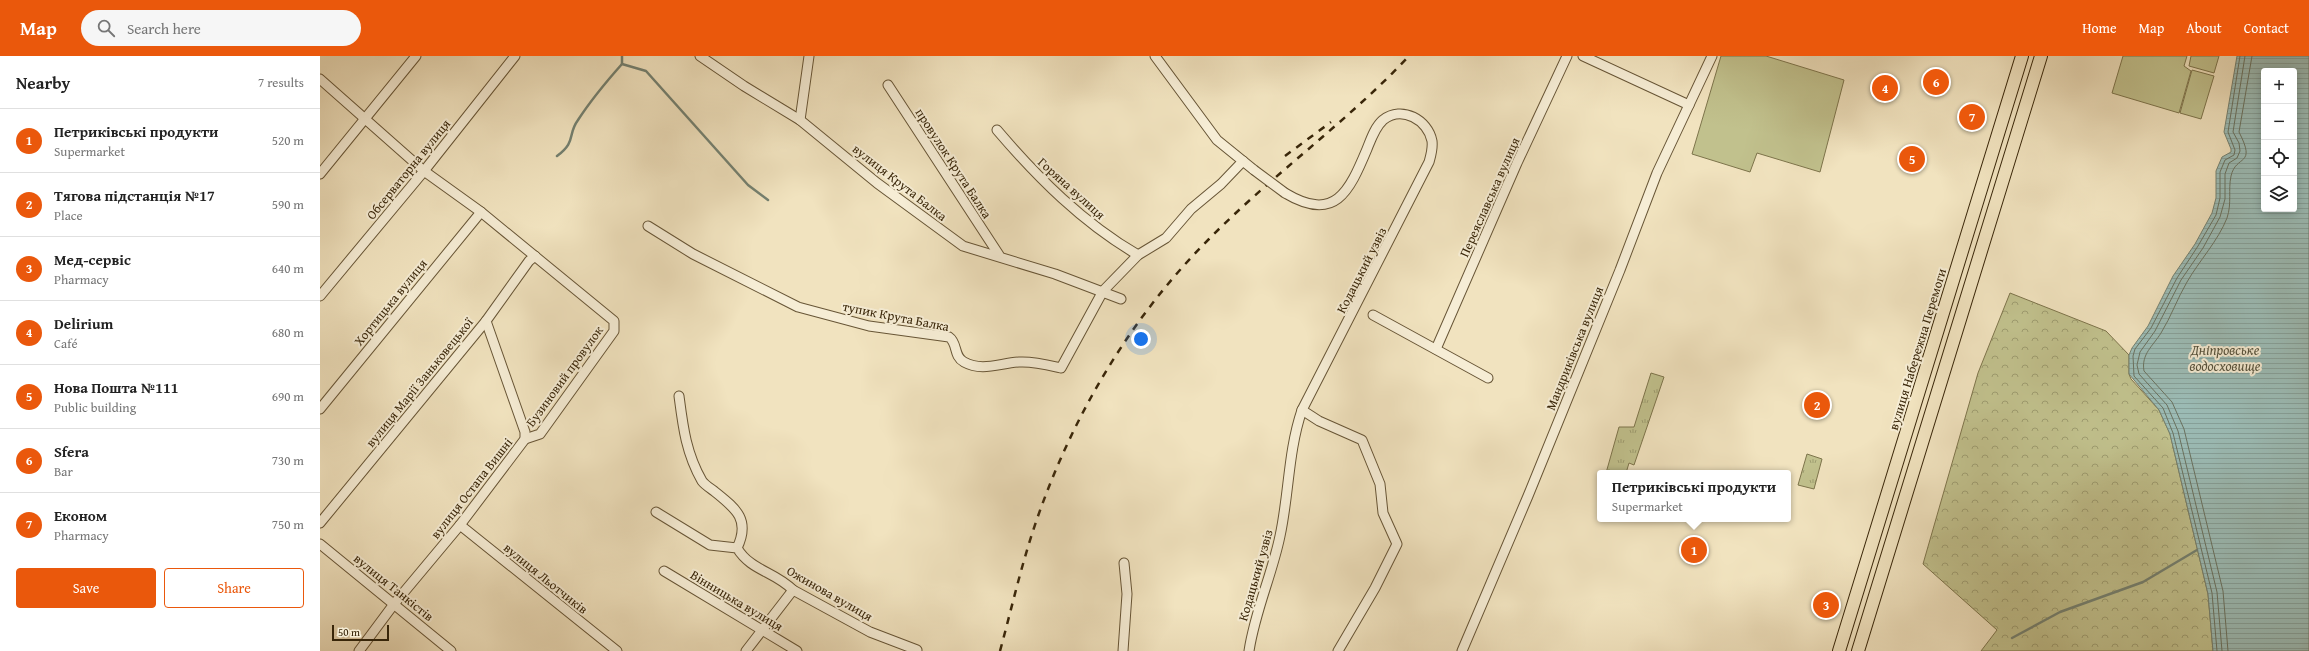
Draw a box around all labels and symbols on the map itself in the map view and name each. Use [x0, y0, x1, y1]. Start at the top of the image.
pin: 6 [1923, 67, 1949, 97]
pin: 4 [1872, 73, 1898, 103]
pin: 7 [1959, 102, 1985, 132]
street label: провулок Крута Балка [911, 104, 997, 223]
street label: Обсерваторна вулиця [362, 115, 455, 224]
street label: Переяславська вулиця [1454, 134, 1525, 260]
street label: вулиця Крута Балка [848, 139, 952, 226]
pin: 5 [1899, 144, 1925, 174]
street label: Горяна вулиця [1034, 153, 1110, 224]
street label: Кодацький узвіз [1332, 224, 1392, 317]
street label: Хортицька вулиця [349, 254, 432, 350]
street label: вулиця Набережна Перемоги [1884, 266, 1951, 432]
street label: Мандриківська вулиця [1541, 283, 1608, 413]
street label: тупик Крута Балка [841, 297, 952, 336]
street label: вулиця Марії Заньковецької [361, 313, 478, 451]
street label: Бузиновий провулок [521, 322, 608, 431]
your location [1131, 329, 1151, 349]
water label: Дніпровське водосховище [2190, 340, 2261, 376]
pin: 2 [1804, 390, 1830, 420]
street label: вулиця Остапа Вишні [426, 434, 517, 543]
street label: Кодацький узвіз [1233, 527, 1278, 623]
pin: 1 [1681, 535, 1707, 565]
street label: вулиця Льотчиків [499, 538, 592, 618]
street label: вулиця Танкістів [350, 549, 438, 626]
street label: Ожинова вулиця [783, 561, 877, 626]
street label: Вінницька вулиця [687, 565, 787, 636]
pin: 3 [1813, 590, 1839, 620]
scale bar [332, 623, 389, 642]

